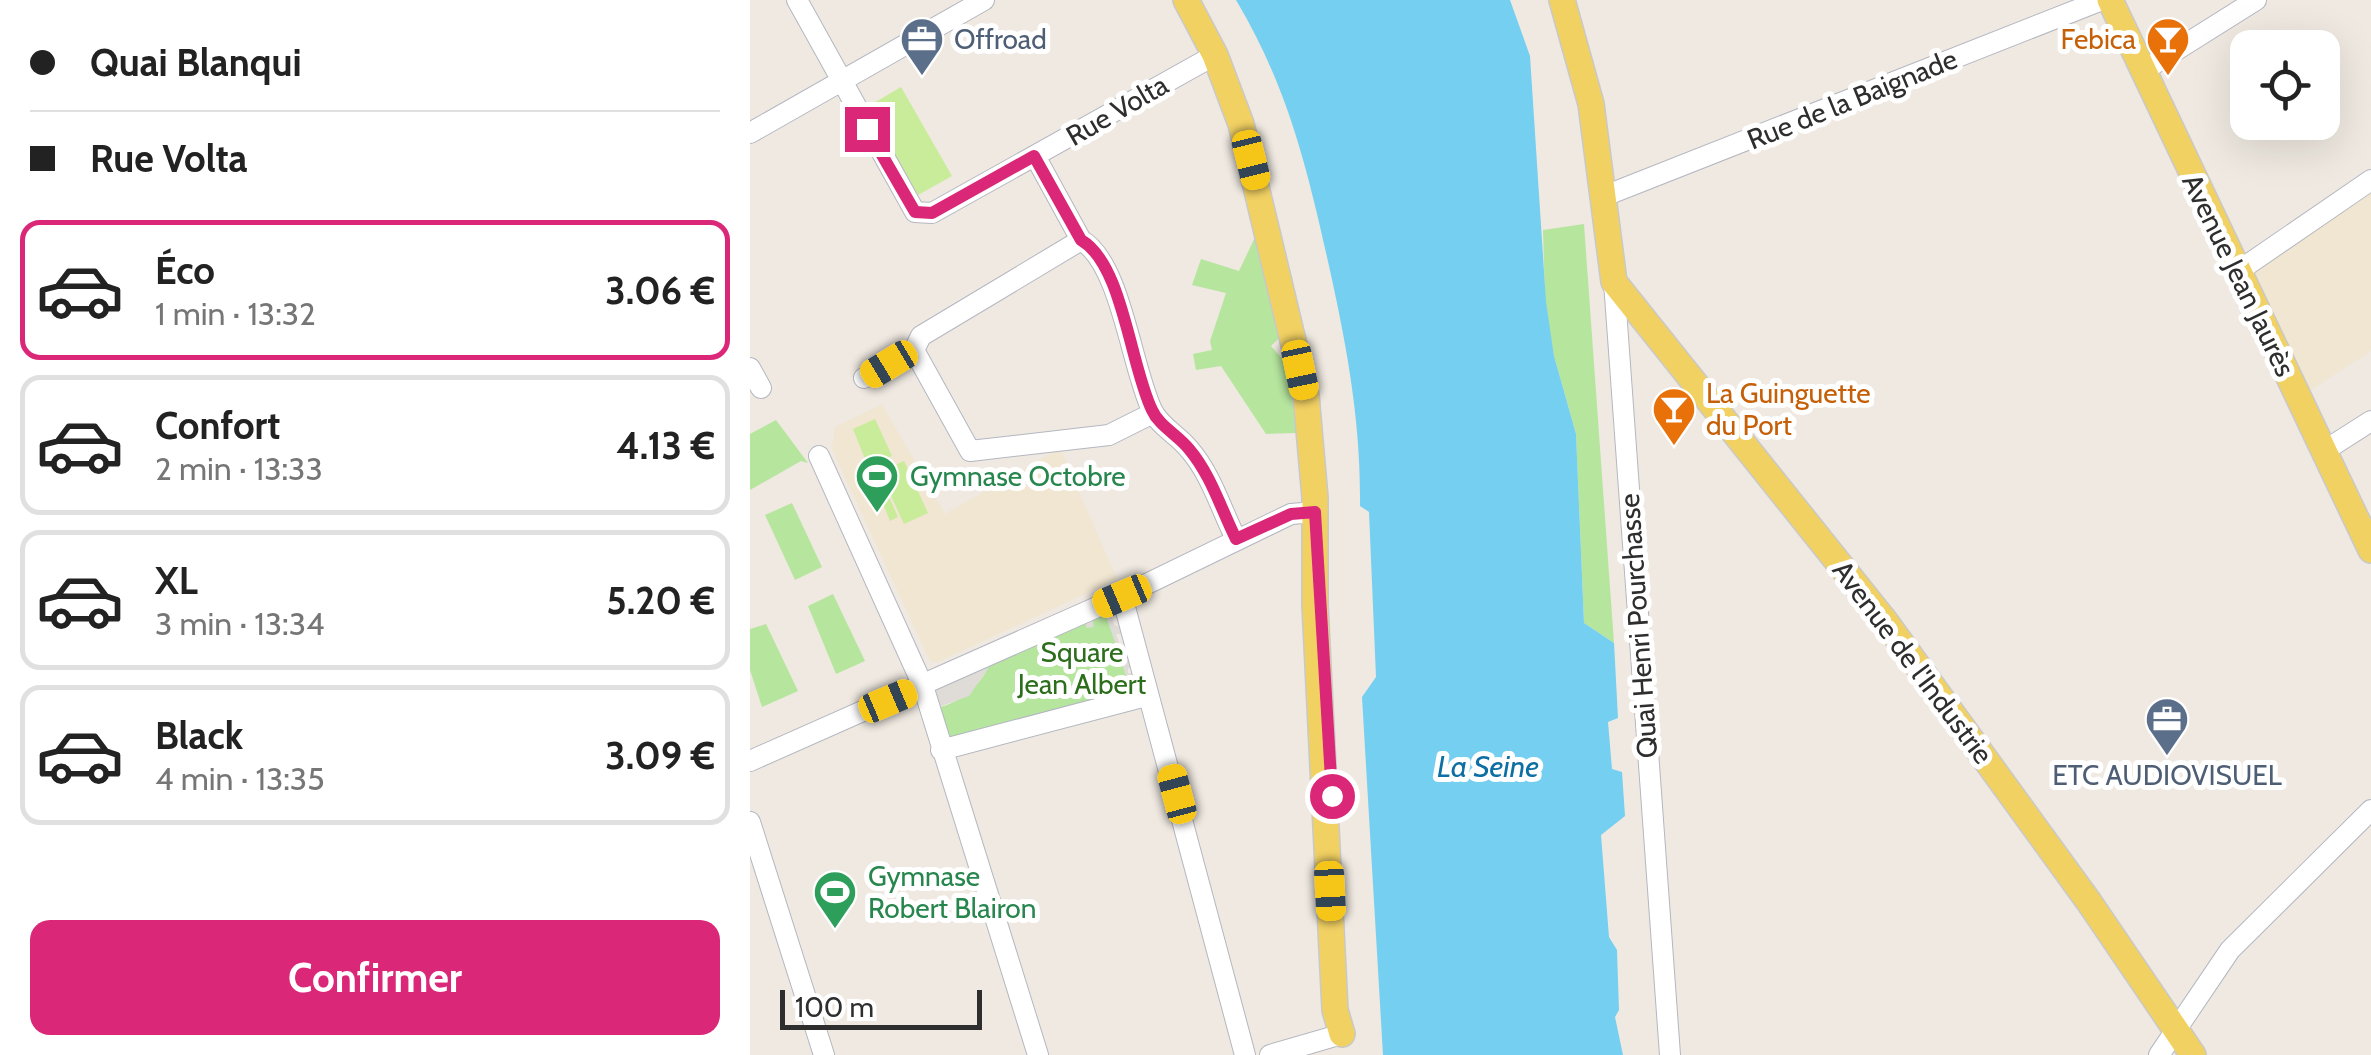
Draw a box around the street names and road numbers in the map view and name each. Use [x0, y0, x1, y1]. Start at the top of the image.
street label: Rue de la Baignade [1742, 41, 1962, 157]
street label: Rue Volta [1060, 67, 1174, 153]
street label: Avenue Jean Jaurès [2175, 168, 2303, 382]
street label: Quai Henri Pourchasse [1612, 492, 1664, 760]
street label: Avenue de l'Industrie [1826, 554, 2000, 770]

